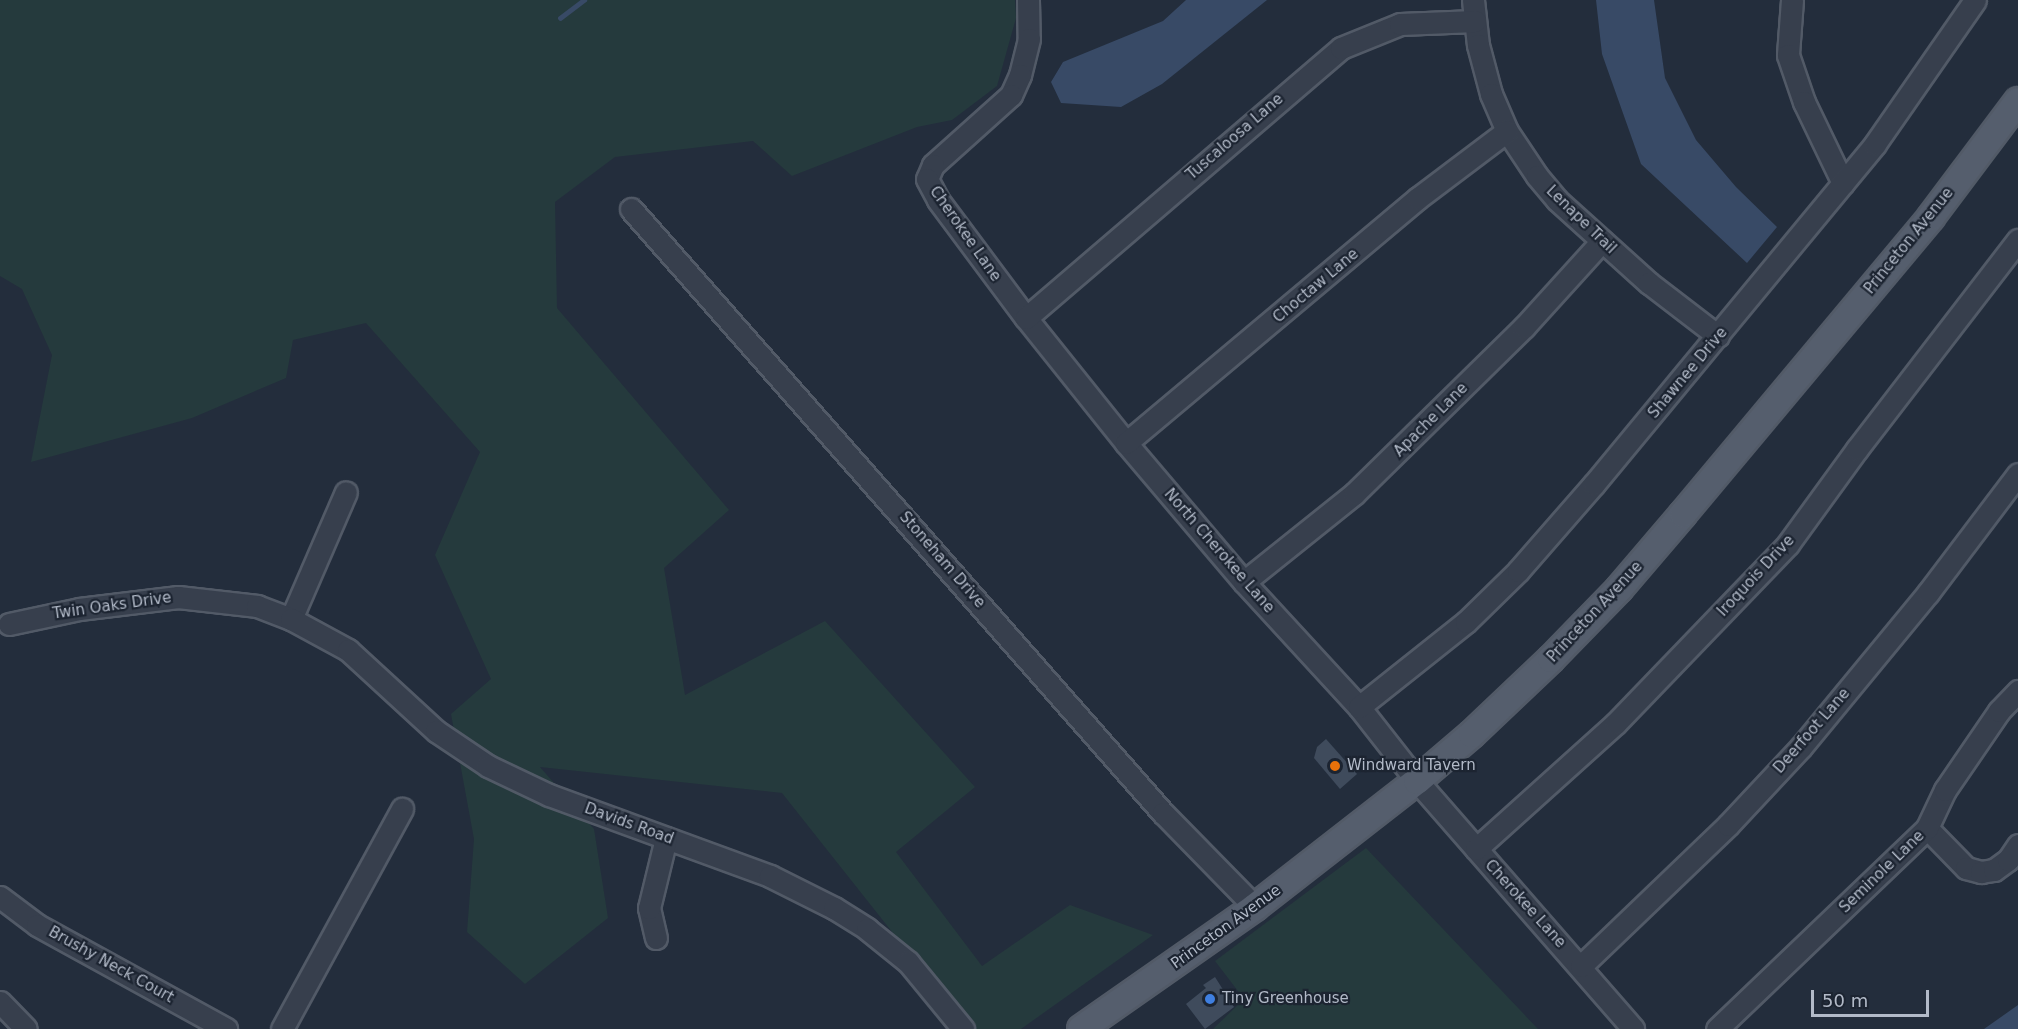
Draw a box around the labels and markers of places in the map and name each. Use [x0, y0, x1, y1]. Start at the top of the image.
place label: Windward Tavern [1347, 757, 1476, 775]
marker: Windward Tavern [1328, 759, 1342, 773]
place label: Tiny Greenhouse [1222, 990, 1349, 1008]
marker: Tiny Greenhouse [1203, 992, 1217, 1006]

